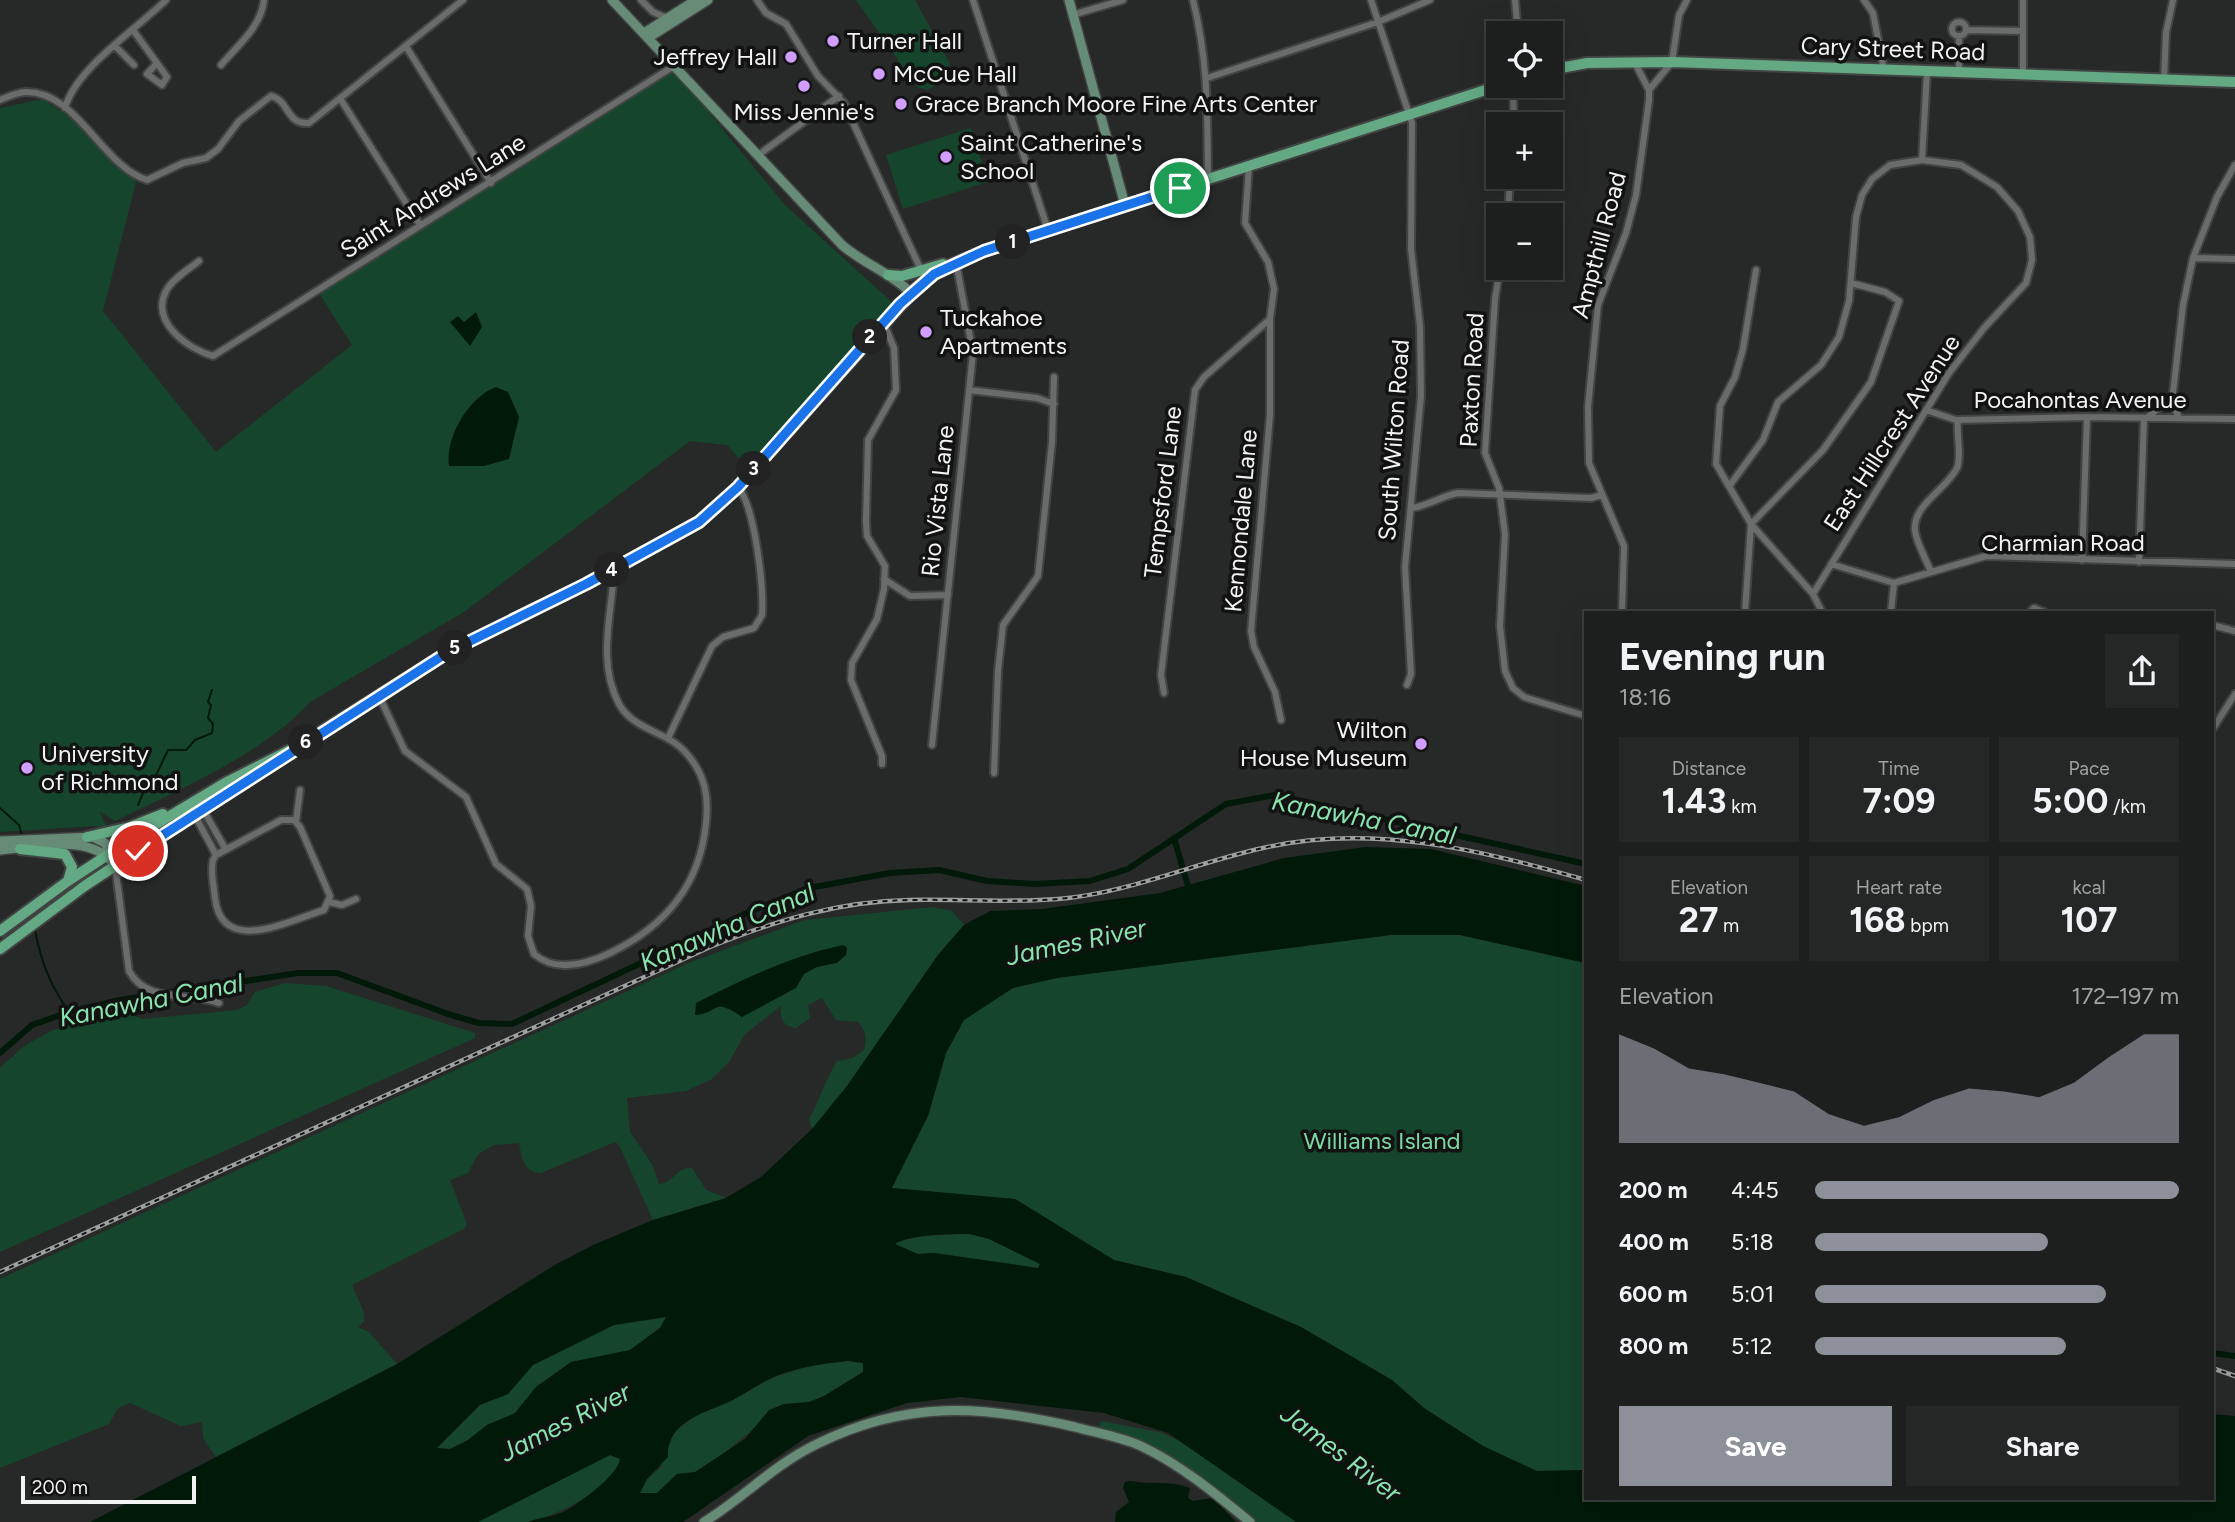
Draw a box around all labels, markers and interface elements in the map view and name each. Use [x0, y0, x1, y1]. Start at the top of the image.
map controls [1486, 21, 1563, 280]
button: locate [1486, 21, 1563, 98]
place label: Turner Hall [847, 26, 962, 55]
street label: Cary Street Road [1800, 31, 1986, 66]
marker: Turner Hall [825, 33, 841, 49]
place label: Jeffrey Hall [654, 42, 777, 71]
marker: Jeffrey Hall [783, 49, 799, 65]
place label: McCue Hall [893, 59, 1017, 88]
marker: McCue Hall [871, 66, 887, 82]
marker: Miss Jennie's [796, 78, 812, 94]
place label: Grace Branch Moore Fine Arts Center [915, 89, 1317, 118]
marker: Grace Branch Moore Fine Arts Center [893, 96, 909, 112]
place label: Miss Jennie's [733, 97, 875, 126]
button: + [1486, 112, 1563, 189]
street label: Saint Andrews Lane [335, 127, 531, 264]
place label: Saint Catherine's School [960, 128, 1142, 185]
marker: Saint Catherine's School [938, 149, 954, 165]
pin [1150, 158, 1210, 218]
street label: Ampthill Road [1565, 168, 1632, 321]
icon: arrive [1161, 169, 1199, 207]
button: − [1486, 203, 1563, 280]
pin: 1 [996, 224, 1030, 260]
text: 1 [1008, 230, 1017, 253]
place label: Tuckahoe Apartments [940, 303, 1067, 360]
street label: Paxton Road [1453, 312, 1490, 448]
pin: 2 [852, 320, 888, 354]
marker: Tuckahoe Apartments [918, 324, 934, 340]
text: 2 [864, 325, 875, 348]
street label: East Hillcrest Avenue [1817, 329, 1966, 536]
street label: South Wilton Road [1372, 338, 1415, 542]
street label: Pocahontas Avenue [1973, 385, 2187, 414]
street label: Tempsford Lane [1138, 404, 1187, 579]
street label: Rio Vista Lane [915, 424, 960, 578]
street label: Kennondale Lane [1218, 428, 1263, 614]
pin: 3 [736, 452, 772, 486]
text: 3 [748, 457, 759, 480]
street label: Charmian Road [1981, 528, 2145, 557]
pin: 4 [594, 552, 630, 588]
text: 4 [605, 558, 618, 581]
pin: 5 [438, 630, 472, 666]
text: Evening run [1619, 634, 1826, 680]
button: share [2105, 634, 2179, 708]
text: 5 [449, 636, 460, 659]
text: 18:16 [1619, 683, 1671, 711]
place label: Wilton House Museum [1240, 715, 1407, 772]
pin: 6 [288, 724, 324, 760]
text: 6 [300, 730, 311, 753]
marker: Wilton House Museum [1413, 736, 1429, 752]
place label: University of Richmond [41, 739, 178, 796]
text: Distance [1672, 757, 1746, 780]
text: Time [1878, 757, 1920, 780]
text: Pace [2068, 757, 2110, 780]
marker: University of Richmond [19, 760, 35, 776]
text: 1.43 [1661, 780, 1727, 822]
text: 7:09 [1863, 780, 1935, 822]
text: 5:00 [2032, 780, 2108, 822]
water label: Kanawha Canal [1269, 784, 1459, 852]
text: km [1727, 795, 1757, 818]
text: /km [2108, 795, 2146, 818]
pin [108, 821, 168, 881]
icon: check [119, 832, 157, 870]
water label: Kanawha Canal [635, 876, 819, 978]
text: Elevation [1670, 876, 1748, 899]
text: Heart rate [1856, 876, 1942, 899]
text: kcal [2072, 876, 2106, 899]
text: 27 [1679, 899, 1718, 941]
text: 168 [1849, 899, 1906, 941]
text: 107 [2061, 899, 2117, 941]
water label: James River [1002, 911, 1150, 973]
text: m [1718, 914, 1739, 937]
text: bpm [1906, 914, 1949, 937]
water label: Kanawha Canal [56, 966, 246, 1034]
text: Elevation [1619, 982, 1714, 1010]
text: 172–197 m [2072, 982, 2179, 1010]
park label: Williams Island [1303, 1126, 1461, 1155]
text: 200 m [1619, 1176, 1688, 1204]
text: 4:45 [1731, 1176, 1779, 1204]
text: 400 m [1619, 1228, 1689, 1256]
text: 5:18 [1731, 1228, 1774, 1256]
text: 600 m [1619, 1280, 1688, 1308]
text: 5:01 [1731, 1280, 1774, 1308]
text: 800 m [1619, 1332, 1688, 1360]
text: 5:12 [1731, 1332, 1772, 1360]
water label: James River [493, 1375, 637, 1469]
water label: James River [1274, 1397, 1408, 1509]
button: Save [1619, 1406, 1892, 1486]
button: Share [1906, 1406, 2179, 1486]
scale bar [21, 1473, 196, 1505]
text: 200 m [32, 1476, 88, 1499]

